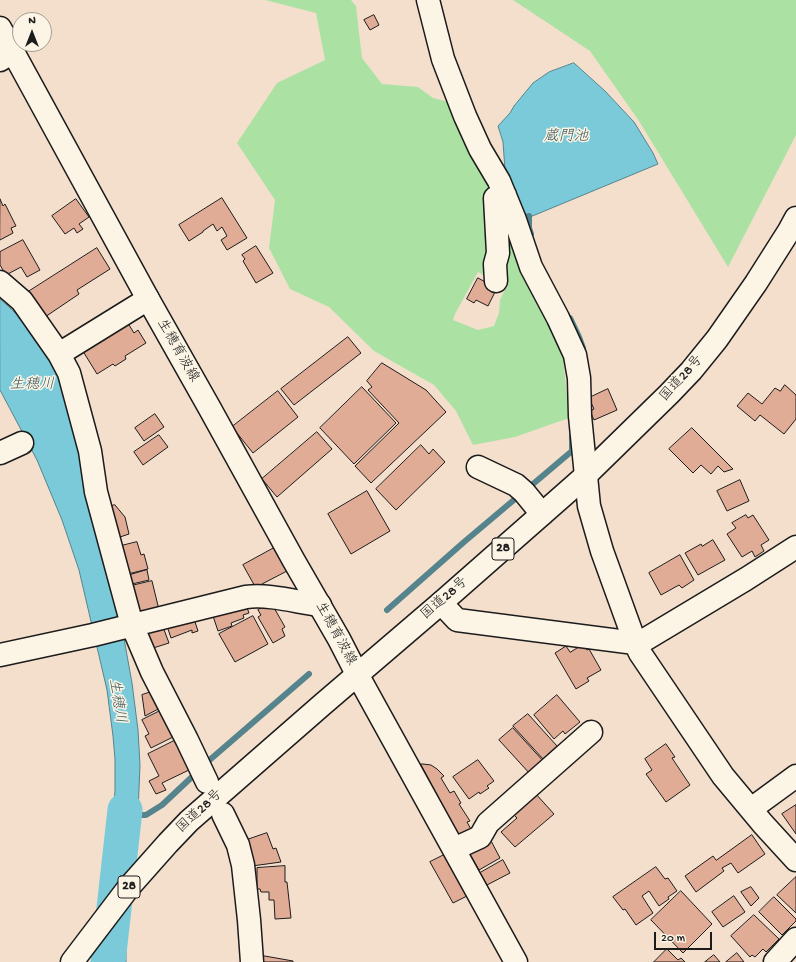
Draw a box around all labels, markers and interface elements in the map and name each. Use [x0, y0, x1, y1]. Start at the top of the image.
north arrow [12, 12, 52, 52]
text: N [28, 15, 36, 27]
water label: 蔵門池 [544, 129, 588, 147]
street label: 生穂育波線 [152, 316, 202, 386]
street label: 国道28号 [657, 352, 707, 406]
water label: 生穂川 [10, 377, 54, 395]
road number: 28 [492, 538, 514, 560]
street label: 国道28号 [418, 574, 472, 624]
street label: 生穂育波線 [311, 599, 359, 669]
water label: 生穂川 [104, 677, 128, 725]
street label: 国道28号 [174, 787, 226, 837]
road number: 28 [118, 876, 140, 898]
scale bar [656, 924, 714, 950]
text: 20 m [661, 932, 685, 946]

